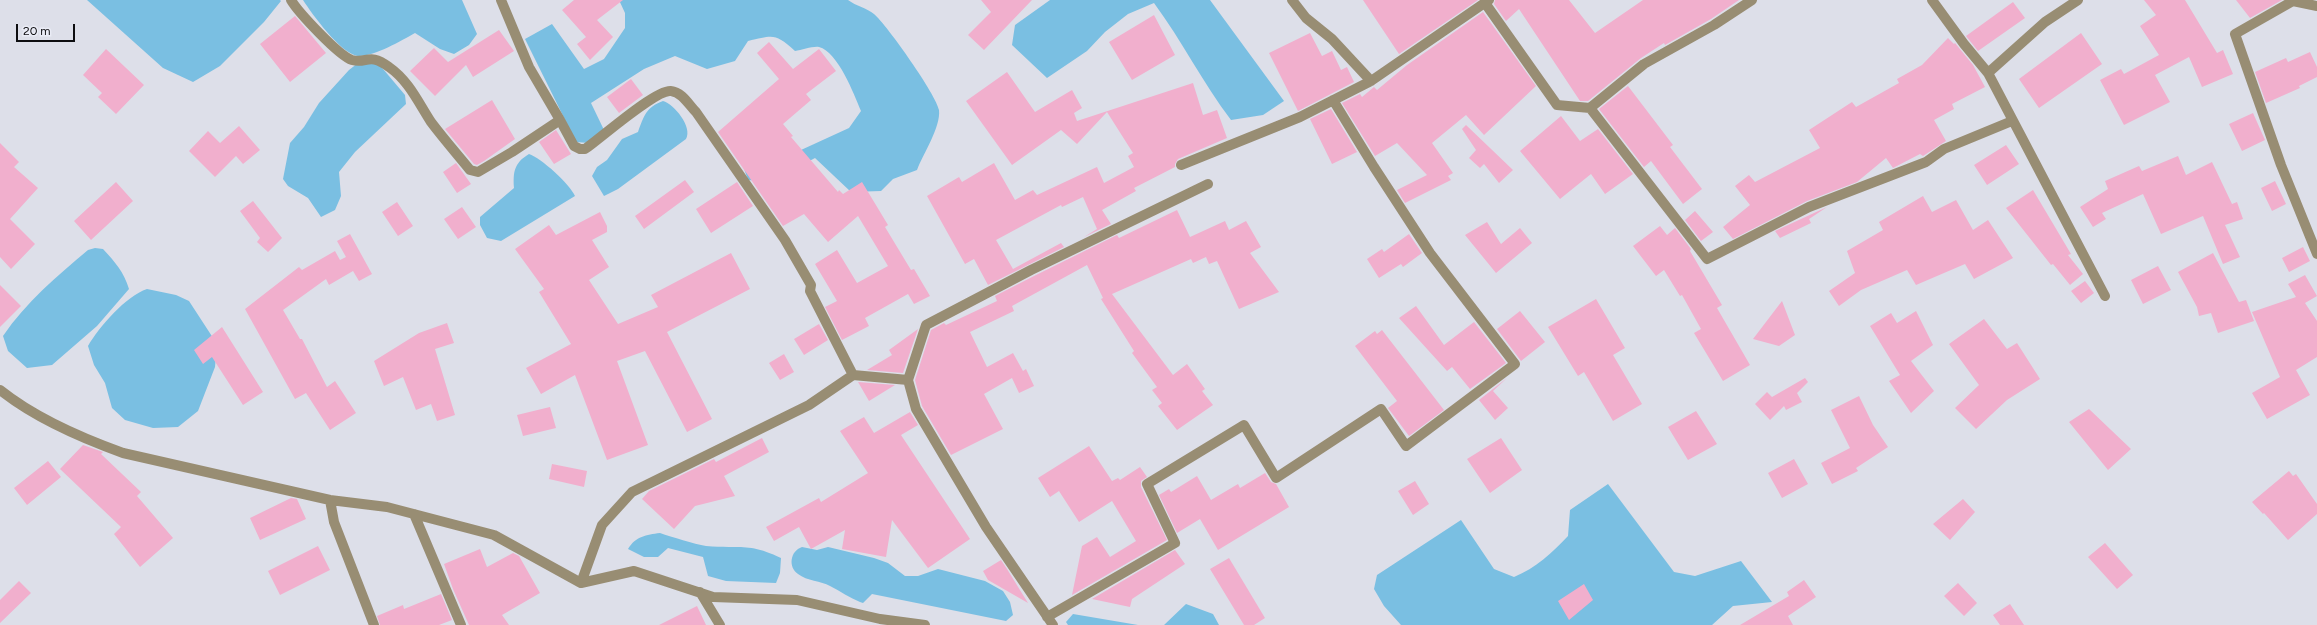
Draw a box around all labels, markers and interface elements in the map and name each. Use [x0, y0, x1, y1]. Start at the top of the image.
scale bar [18, 16, 77, 42]
text: 20 m [23, 24, 51, 38]

